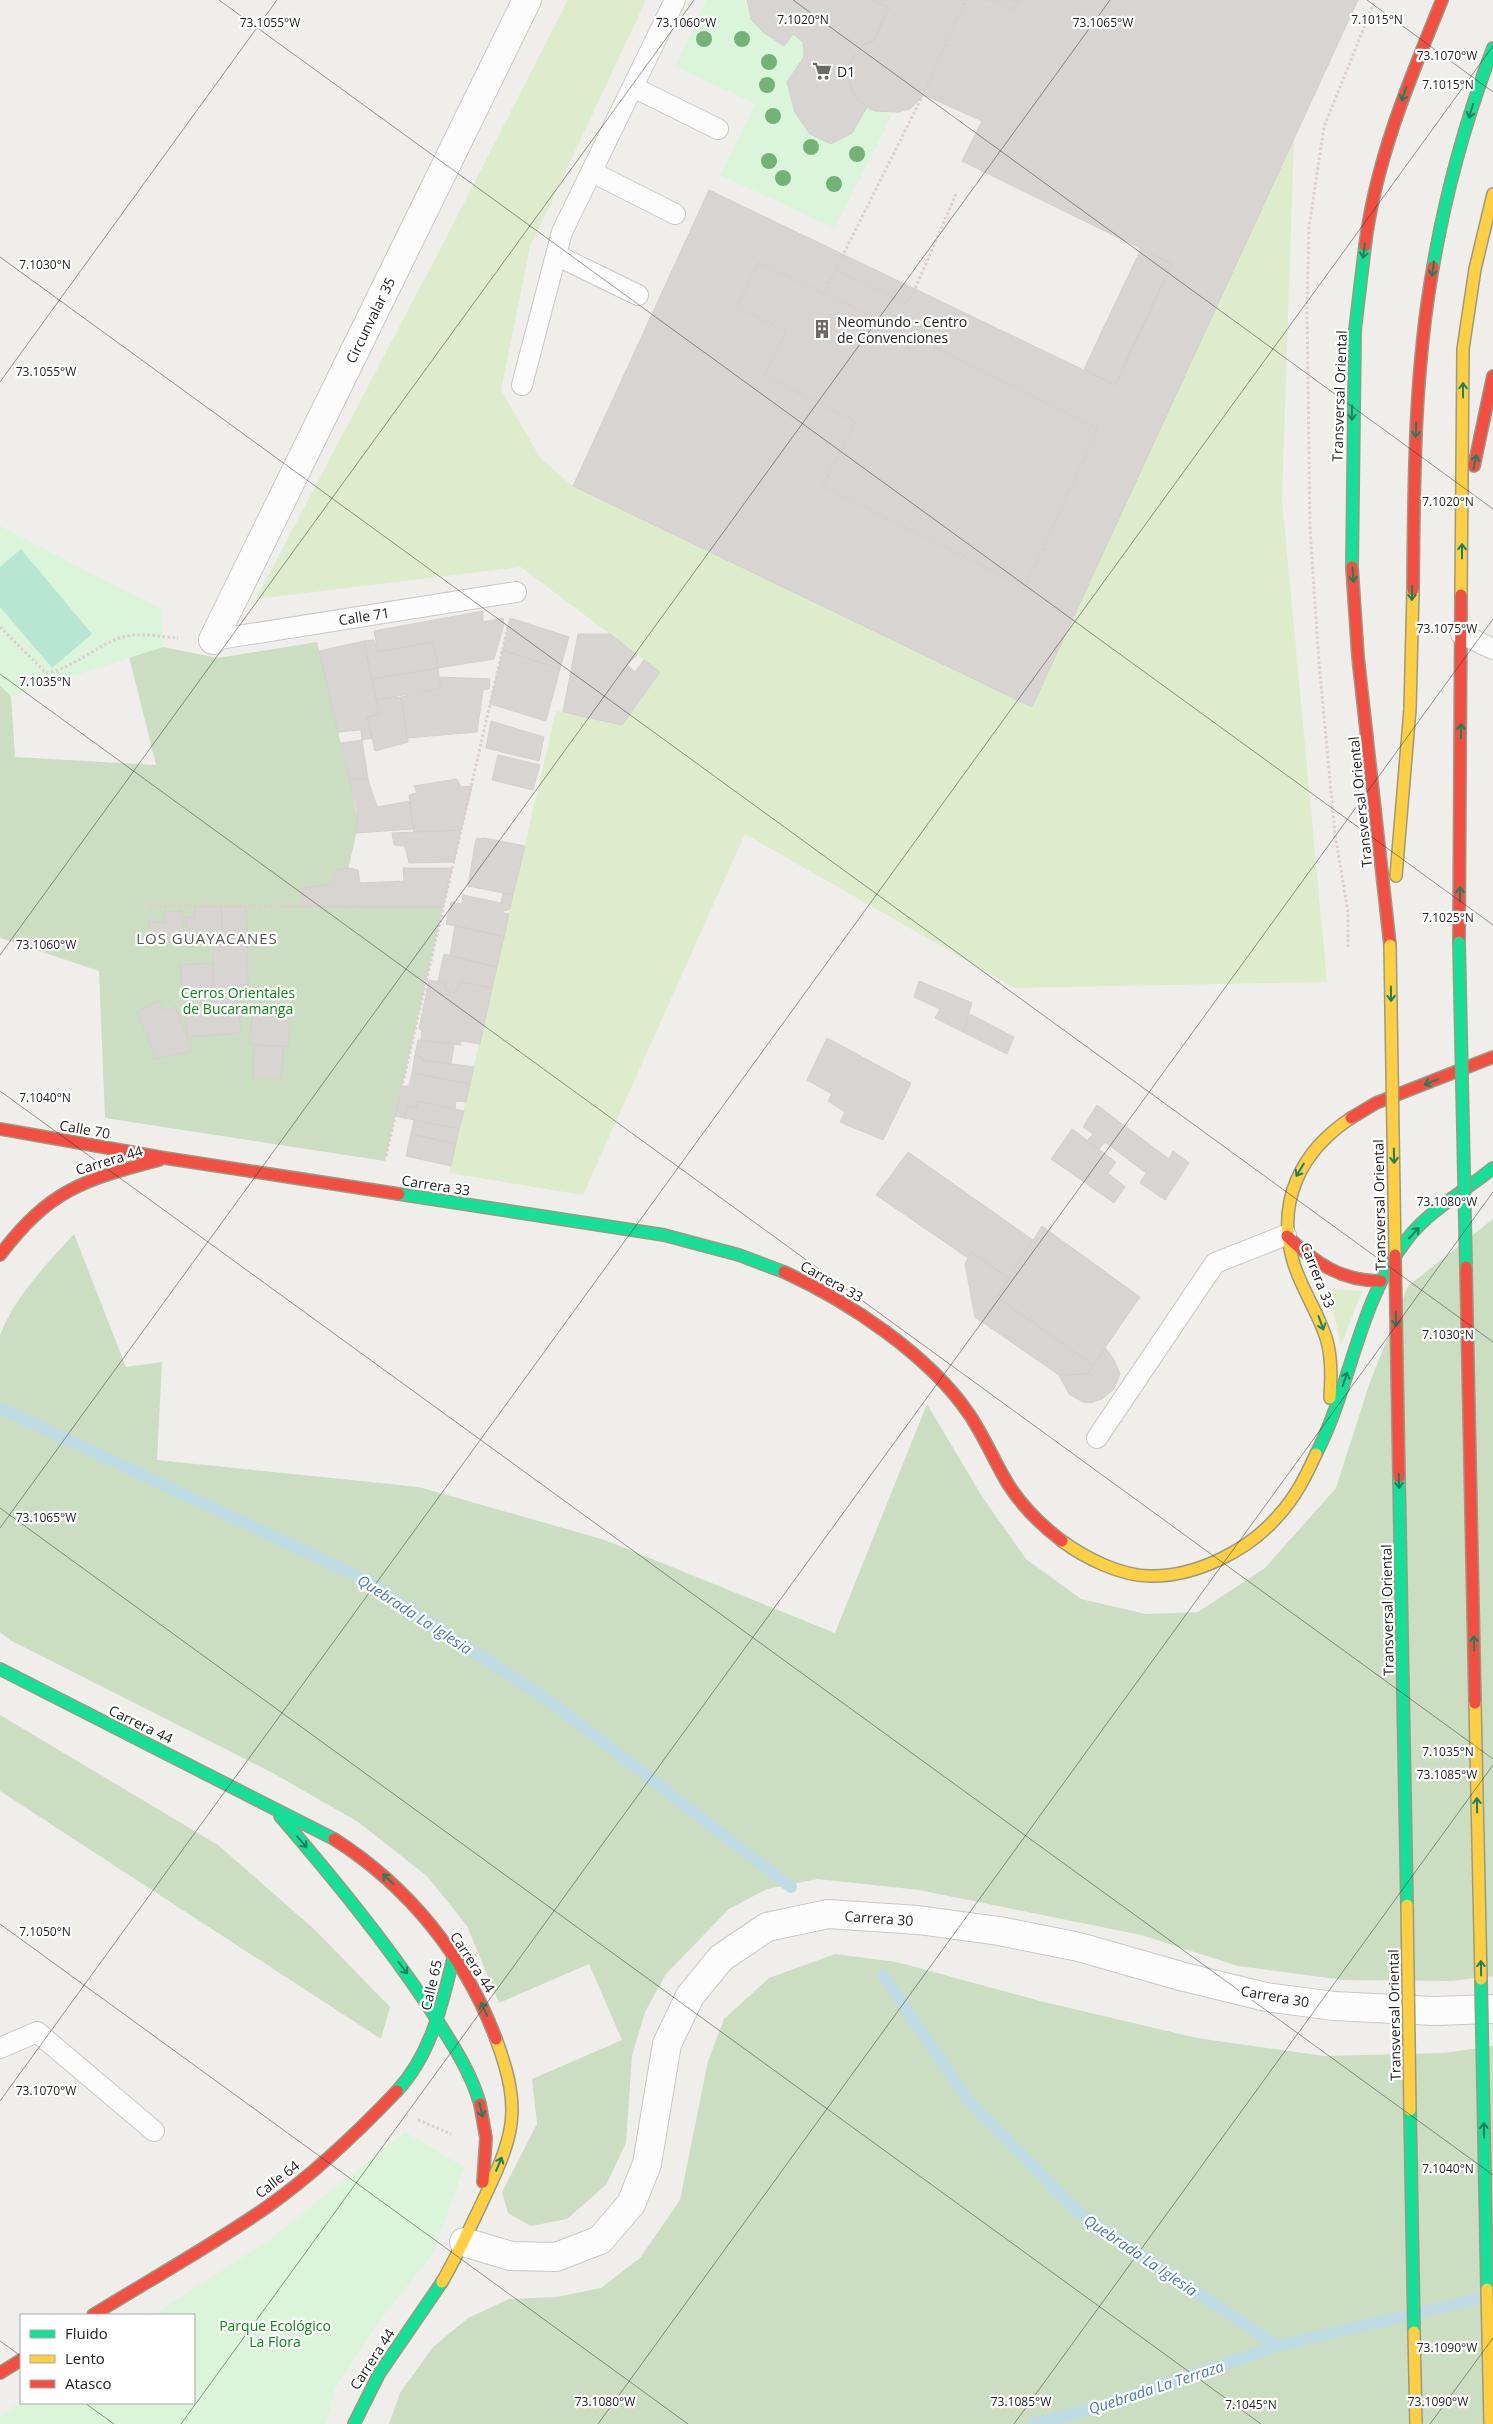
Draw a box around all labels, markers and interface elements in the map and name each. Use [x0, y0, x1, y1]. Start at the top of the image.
text: 7.1020°N [777, 11, 829, 28]
text: 7.1015°N [1351, 11, 1403, 28]
text: 73.1055°W [240, 14, 300, 31]
text: 73.1060°W [656, 14, 716, 31]
text: 73.1065°W [1073, 14, 1133, 31]
text: 73.1070°W [1417, 47, 1477, 64]
supermarket icon: D1 [811, 60, 833, 82]
place label: D1 [837, 62, 855, 81]
text: 7.1015°N [1422, 76, 1474, 93]
one-way arrow [1399, 86, 1408, 101]
one-way arrow [1466, 103, 1476, 119]
one-way arrow [1359, 243, 1369, 259]
text: 7.1030°N [19, 256, 71, 273]
one-way arrow [1428, 260, 1438, 276]
street label: Circunvalar 35 [341, 274, 399, 366]
place label: Neomundo - Centro de Convenciones [837, 312, 967, 347]
building icon: Neomundo - Centro de Convenciones [811, 318, 833, 340]
street label: Transversal Oriental [1327, 330, 1351, 462]
text: 73.1055°W [16, 363, 76, 380]
one-way arrow [1458, 383, 1468, 399]
one-way arrow [1347, 404, 1357, 421]
one-way arrow [1411, 422, 1421, 438]
one-way arrow [1471, 454, 1480, 470]
text: 7.1020°N [1422, 493, 1474, 510]
one-way arrow [1457, 543, 1466, 559]
one-way arrow [1348, 567, 1357, 583]
one-way arrow [1407, 584, 1417, 600]
street label: Calle 71 [337, 603, 391, 629]
text: 73.1075°W [1417, 620, 1477, 637]
text: 7.1035°N [19, 673, 71, 690]
one-way arrow [1456, 723, 1466, 740]
street label: Transversal Oriental [1344, 736, 1376, 868]
one-way arrow [1455, 886, 1464, 902]
text: 7.1025°N [1422, 909, 1474, 926]
district label: LOS GUAYACANES [136, 928, 278, 948]
text: 73.1060°W [16, 936, 76, 953]
park label: Cerros Orientales de Bucaramanga [181, 983, 295, 1018]
one-way arrow [1386, 986, 1395, 1002]
one-way arrow [1424, 1078, 1439, 1087]
text: 7.1040°N [19, 1089, 71, 1106]
street label: Calle 70 [58, 1115, 112, 1143]
street label: Transversal Oriental [1368, 1139, 1390, 1271]
street label: Carrera 44 [73, 1141, 145, 1179]
one-way arrow [1389, 1148, 1398, 1164]
one-way arrow [1295, 1163, 1305, 1177]
street label: Carrera 33 [400, 1170, 472, 1200]
text: 73.1080°W [1417, 1193, 1477, 1210]
one-way arrow [1408, 1227, 1420, 1239]
street label: Carrera 33 [1296, 1239, 1340, 1311]
street label: Carrera 33 [797, 1256, 867, 1306]
one-way arrow [1392, 1311, 1401, 1327]
one-way arrow [1317, 1315, 1326, 1331]
text: 7.1030°N [1422, 1326, 1474, 1343]
one-way arrow [1341, 1371, 1350, 1387]
one-way arrow [1394, 1473, 1404, 1489]
text: 73.1065°W [16, 1509, 76, 1526]
street label: Transversal Oriental [1376, 1544, 1398, 1676]
water label: Quebrada La Iglesia [354, 1570, 476, 1659]
one-way arrow [1469, 1635, 1479, 1652]
street label: Carrera 44 [106, 1700, 176, 1748]
text: 7.1035°N [1422, 1743, 1474, 1760]
text: 73.1085°W [1417, 1766, 1477, 1783]
one-way arrow [1472, 1798, 1482, 1814]
one-way arrow [296, 1835, 307, 1848]
one-way arrow [381, 1873, 394, 1885]
street label: Carrera 30 [844, 1906, 914, 1930]
text: 7.1050°N [19, 1923, 71, 1940]
street label: Carrera 44 [446, 1928, 500, 1996]
street label: Transversal Oriental [1383, 1949, 1405, 2081]
street label: Calle 65 [416, 1958, 446, 2012]
one-way arrow [1476, 1960, 1485, 1976]
one-way arrow [398, 1961, 408, 1975]
street label: Carrera 30 [1239, 1981, 1311, 2011]
one-way arrow [479, 2002, 488, 2017]
text: 73.1070°W [16, 2082, 76, 2099]
one-way arrow [477, 2101, 486, 2117]
one-way arrow [1479, 2123, 1489, 2139]
street label: Calle 64 [251, 2156, 303, 2202]
one-way arrow [495, 2157, 505, 2172]
text: 7.1040°N [1422, 2160, 1474, 2177]
water label: Quebrada La Iglesia [1081, 2210, 1202, 2301]
legend [20, 2314, 195, 2404]
park label: Parque Ecológico La Flora [219, 2316, 331, 2351]
text: Fluido [65, 2323, 108, 2343]
street label: Carrera 44 [345, 2325, 399, 2393]
text: 73.1090°W [1417, 2339, 1477, 2356]
text: Lento [65, 2348, 105, 2368]
water label: Quebrada La Terraza [1086, 2356, 1227, 2418]
text: Atasco [65, 2373, 112, 2393]
text: 73.1080°W [575, 2393, 635, 2410]
text: 73.1085°W [991, 2393, 1051, 2410]
text: 73.1090°W [1408, 2393, 1468, 2410]
text: 7.1045°N [1225, 2396, 1277, 2413]

